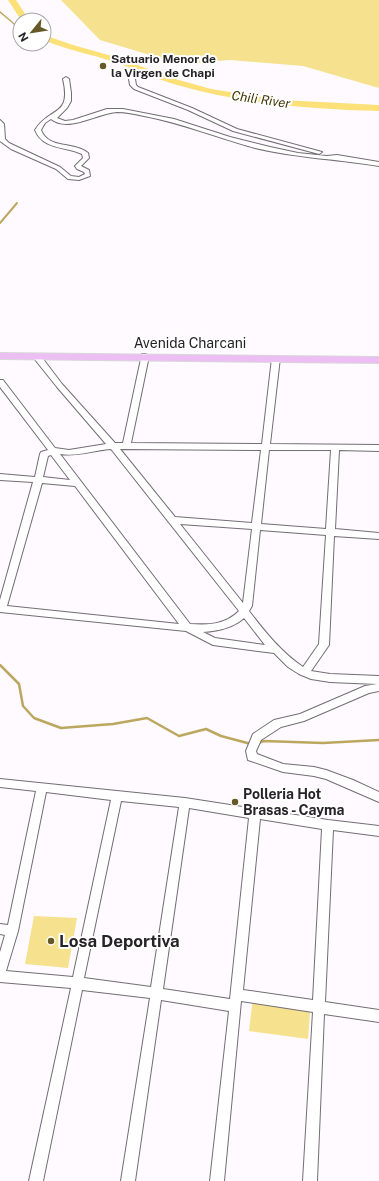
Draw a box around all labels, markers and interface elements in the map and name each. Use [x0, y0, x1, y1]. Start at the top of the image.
north arrow [12, 12, 52, 52]
text: N [16, 30, 31, 44]
place label: Satuario Menor de la Virgen de Chapi [111, 52, 216, 80]
marker: Satuario Menor de la Virgen de Chapi [98, 61, 108, 71]
water label: Chili River [231, 88, 291, 111]
street label: Avenida Charcani [134, 335, 246, 351]
place label: Polleria Hot Brasas - Cayma [243, 786, 345, 818]
marker: Polleria Hot Brasas - Cayma [230, 797, 240, 807]
place label: Losa Deportiva [59, 931, 180, 951]
marker: Losa Deportiva [46, 936, 56, 946]

